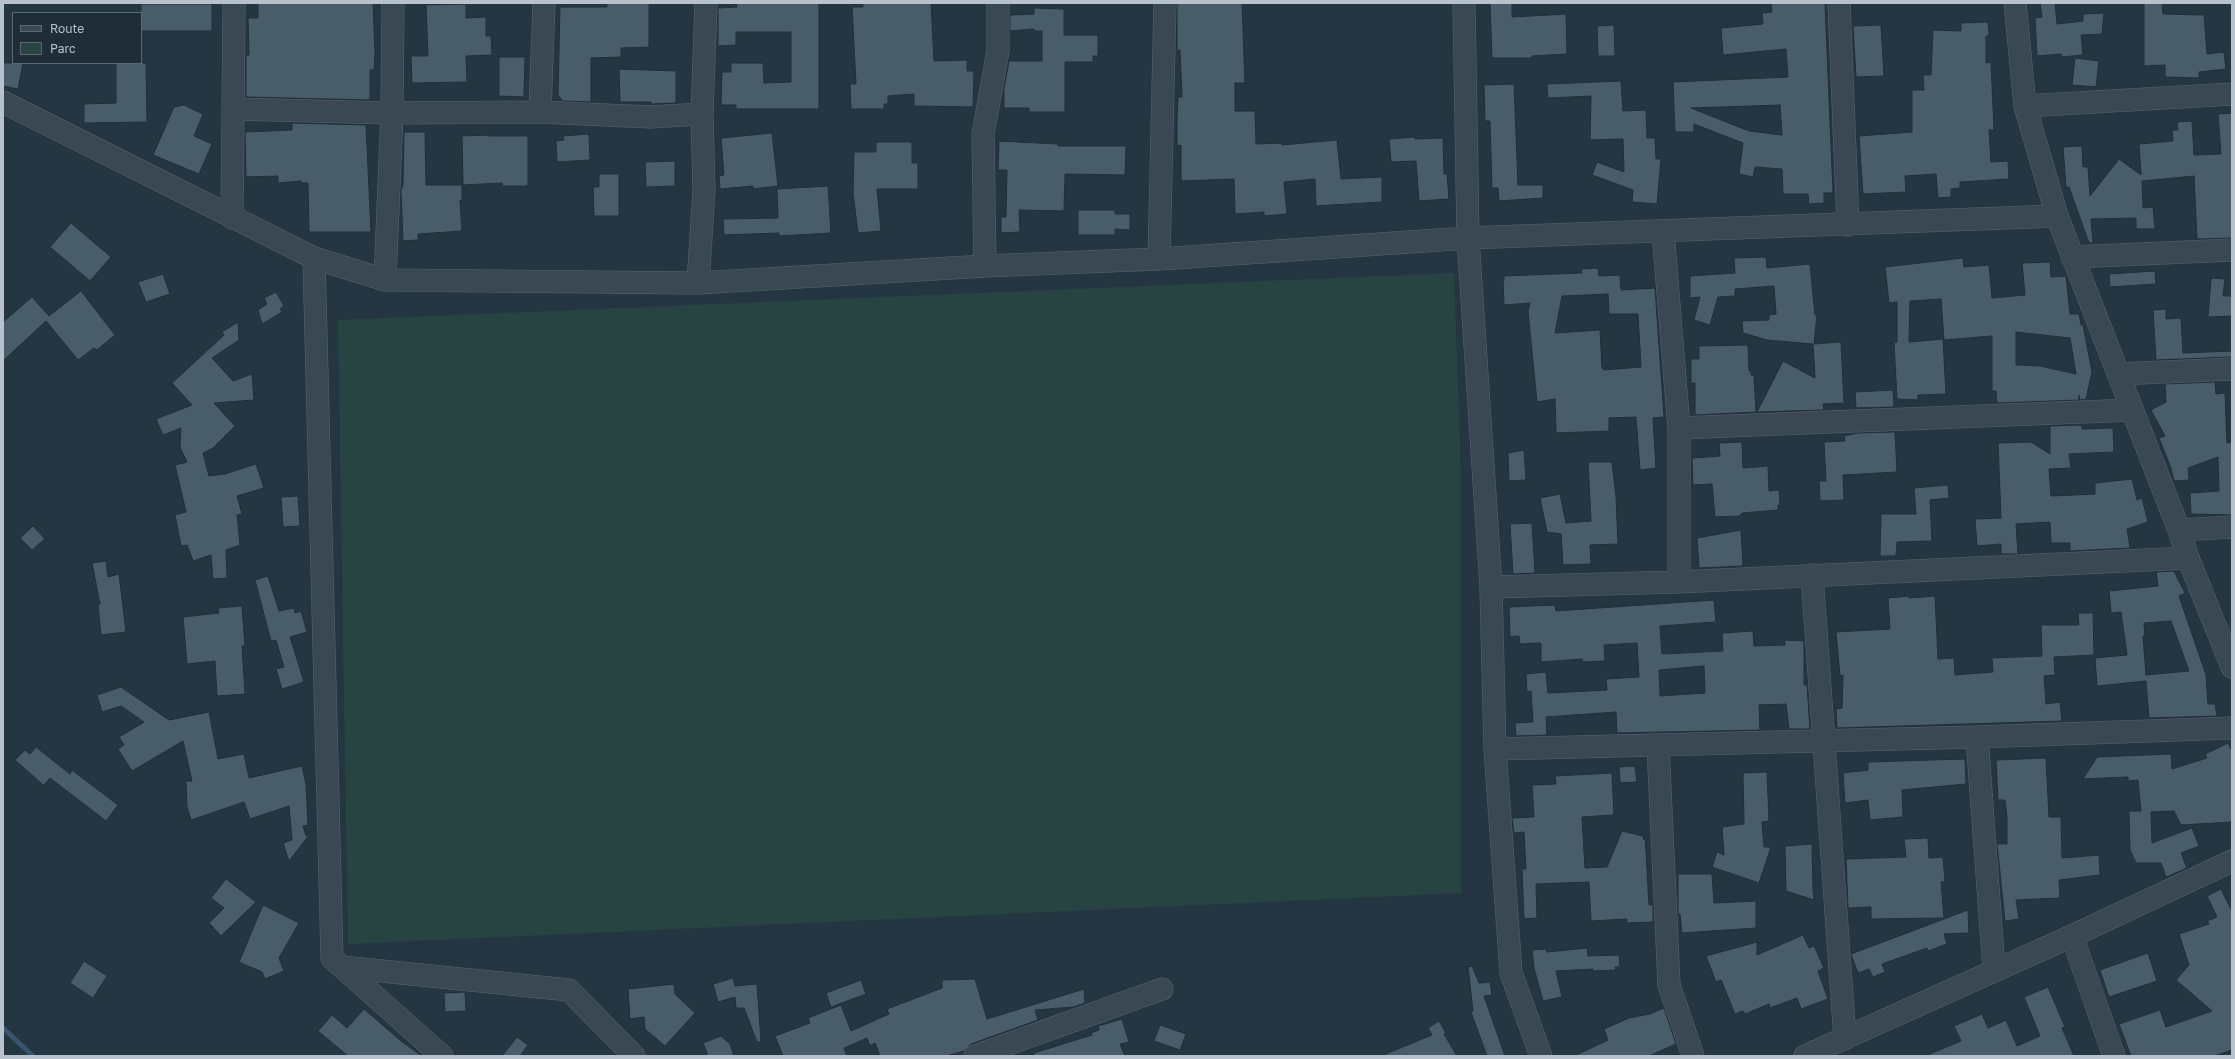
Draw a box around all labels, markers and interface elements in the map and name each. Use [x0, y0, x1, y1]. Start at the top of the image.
legend [12, 12, 142, 64]
text: Route [50, 21, 84, 36]
text: Parc [50, 41, 76, 56]

